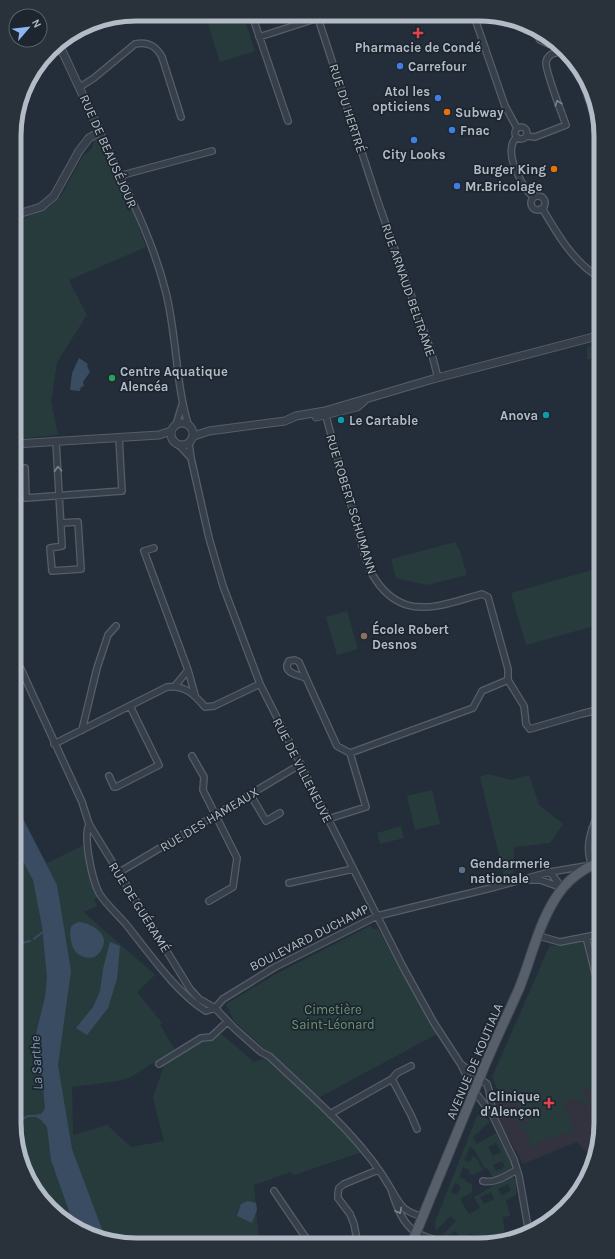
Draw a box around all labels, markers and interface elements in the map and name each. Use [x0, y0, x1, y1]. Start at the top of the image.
north arrow [8, 8, 48, 48]
text: N [29, 17, 44, 30]
marker: Pharmacie de Condé [413, 28, 423, 38]
place label: Pharmacie de Condé [355, 40, 481, 55]
place label: Carrefour [408, 59, 467, 74]
street label: RUE DU HERTRÉ [326, 61, 371, 155]
marker: Carrefour [395, 61, 405, 71]
place label: Atol les opticiens [372, 84, 430, 114]
street label: RUE DE BEAUSÉJOUR [77, 91, 142, 210]
marker: Atol les opticiens [433, 93, 443, 103]
one-way arrow [555, 99, 563, 106]
place label: Subway [455, 105, 504, 120]
marker: Subway [442, 107, 452, 117]
place label: Fnac [460, 123, 490, 138]
marker: Fnac [447, 125, 457, 135]
marker: City Looks [409, 135, 419, 145]
place label: City Looks [382, 147, 446, 162]
place label: Burger King [473, 162, 546, 177]
marker: Burger King [549, 164, 559, 174]
place label: Mr.Bricolage [465, 179, 542, 194]
marker: Mr.Bricolage [452, 181, 462, 191]
street label: RUE ARNAUD BELTRAME [379, 222, 438, 359]
place label: Centre Aquatique Alencéa [120, 364, 228, 394]
marker: Centre Aquatique Alencéa [107, 373, 117, 383]
place label: Anova [500, 408, 538, 423]
marker: Anova [541, 410, 551, 420]
place label: Le Cartable [349, 413, 418, 428]
marker: Le Cartable [336, 415, 346, 425]
street label: RUE ROBERT SCHUMANN [323, 432, 380, 576]
one-way arrow [53, 466, 62, 472]
place label: École Robert Desnos [372, 620, 449, 652]
marker: École Robert Desnos [359, 631, 369, 641]
street label: RUE DE VILLENEUVE [270, 715, 335, 825]
street label: RUE DES HAMEAUX [157, 784, 261, 855]
place label: Gendarmerie nationale [470, 856, 550, 886]
street label: RUE DE GUÉRAMÉ [106, 858, 175, 955]
marker: Gendarmerie nationale [457, 865, 467, 875]
street label: BOULEVARD DUCHAMP [247, 901, 371, 974]
street label: AVENUE DE KOUTIALA [443, 1001, 506, 1121]
park label: Cimetière Saint-Léonard [291, 1002, 375, 1032]
water label: La Sarthe [27, 1035, 46, 1091]
place label: Clinique d'Alençon [480, 1089, 540, 1119]
marker: Clinique d'Alençon [543, 1097, 555, 1109]
one-way arrow [394, 1207, 402, 1214]

